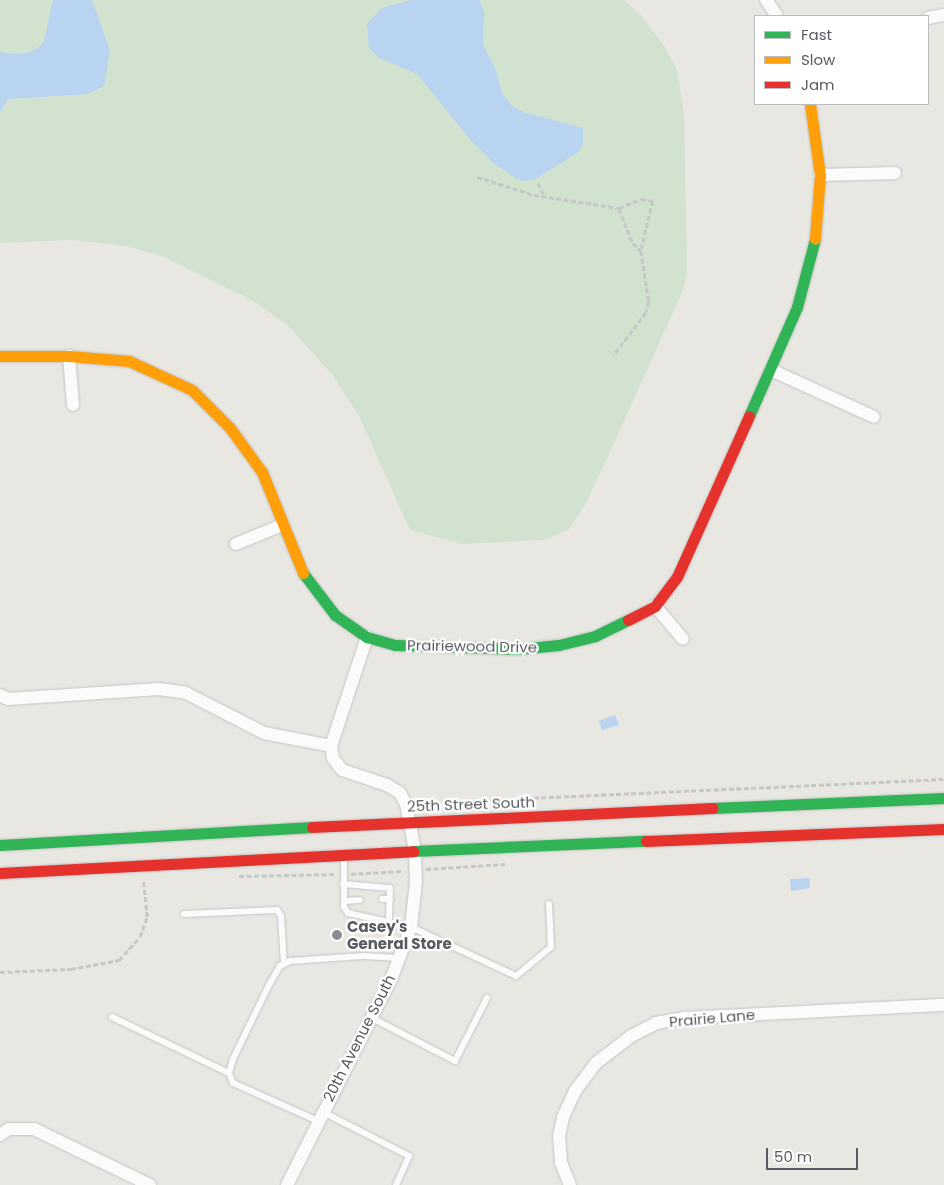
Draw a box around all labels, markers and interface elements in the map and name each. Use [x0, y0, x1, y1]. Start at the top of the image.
legend [754, 15, 929, 105]
text: Fast [801, 24, 832, 45]
text: Slow [801, 49, 835, 70]
text: Jam [801, 74, 835, 95]
street label: Prairiewood Drive [407, 636, 537, 656]
street label: 25th Street South [407, 793, 535, 815]
place label: Casey's General Store [347, 917, 452, 952]
marker: Casey's General Store [331, 929, 343, 941]
street label: 20th Avenue South [319, 971, 399, 1105]
street label: Prairie Lane [668, 1005, 756, 1031]
scale bar [769, 1138, 862, 1170]
text: 50 m [774, 1146, 812, 1167]

